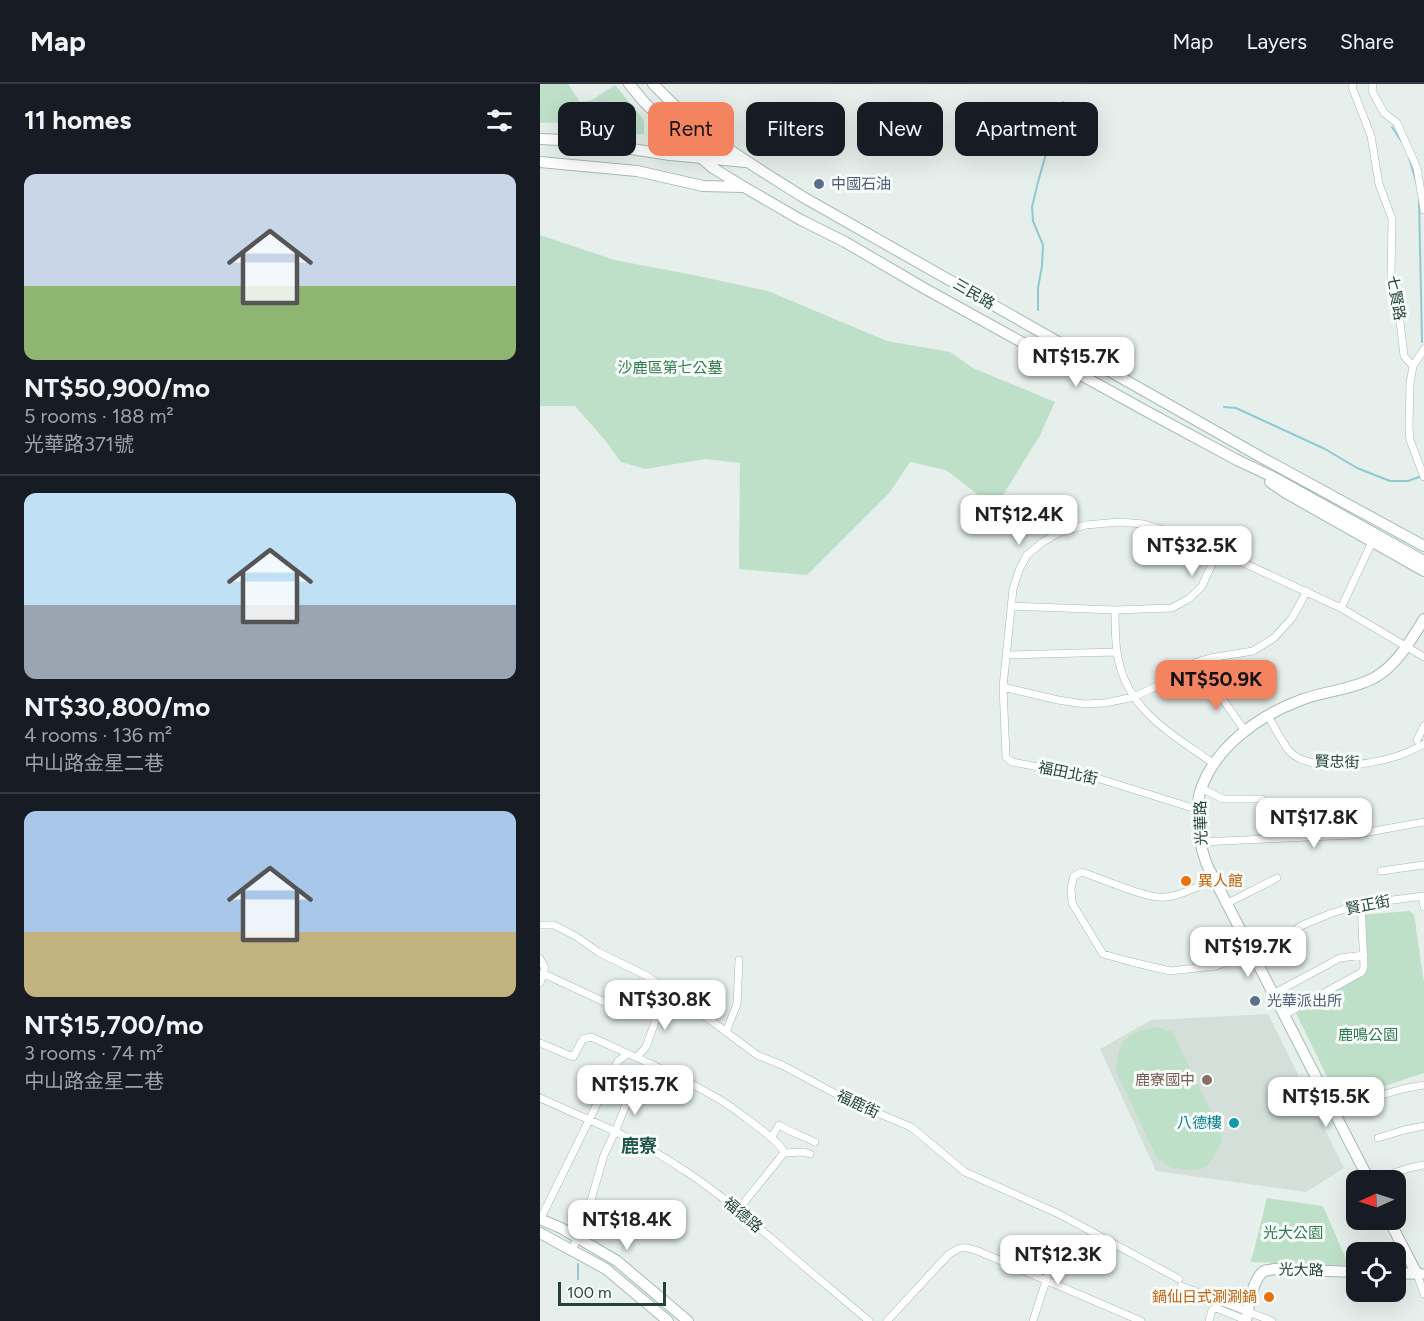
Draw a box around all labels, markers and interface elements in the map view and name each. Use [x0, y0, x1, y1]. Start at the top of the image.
text: Map [30, 24, 86, 58]
text: Map [1173, 29, 1213, 54]
text: Layers [1246, 29, 1307, 54]
text: Share [1340, 29, 1394, 54]
chip: Buy [558, 102, 636, 156]
chip: Rent [648, 102, 734, 156]
chip: Filters [746, 102, 845, 156]
chip: New [857, 102, 943, 156]
chip: Apartment [955, 102, 1098, 156]
text: 11 homes [24, 104, 131, 136]
icon: filters [483, 104, 516, 137]
place label: 中國石油 [831, 175, 891, 193]
marker: 中國石油 [812, 177, 826, 191]
icon: home [216, 213, 324, 321]
street label: 七賢路 [1383, 274, 1409, 322]
street label: 三民路 [950, 275, 998, 313]
pin: NT$15.7K [1014, 337, 1138, 388]
text: NT$15.7K [1032, 344, 1120, 368]
park label: 沙鹿區第七公墓 [617, 359, 723, 377]
text: NT$50,900/mo [24, 372, 210, 404]
text: 5 rooms · 188 m² [24, 404, 174, 428]
text: 光華路371號 [24, 432, 134, 456]
pin: NT$12.4K [957, 495, 1081, 546]
text: NT$12.4K [974, 502, 1064, 526]
pin: NT$32.5K [1130, 526, 1254, 577]
icon: home [216, 532, 324, 640]
text: NT$32.5K [1147, 533, 1237, 557]
pin: NT$50.9K [1154, 660, 1278, 711]
text: NT$50.9K [1170, 667, 1262, 691]
text: NT$30,800/mo [24, 691, 210, 723]
text: 4 rooms · 136 m² [24, 723, 172, 747]
text: 中山路金星二巷 [24, 751, 164, 775]
street label: 賢忠街 [1314, 753, 1360, 771]
street label: 福田北街 [1037, 758, 1099, 788]
pin: NT$17.8K [1252, 798, 1376, 849]
street label: 光華路 [1191, 800, 1211, 846]
text: NT$17.8K [1270, 805, 1358, 829]
icon: home [216, 850, 324, 958]
place label: 異人館 [1198, 872, 1243, 890]
marker: 異人館 [1179, 874, 1193, 888]
street label: 賢正街 [1344, 892, 1392, 918]
pin: NT$19.7K [1186, 927, 1310, 978]
text: NT$19.7K [1204, 934, 1292, 958]
pin: NT$30.8K [603, 980, 727, 1031]
text: NT$30.8K [619, 987, 711, 1011]
place label: 光華派出所 [1267, 992, 1342, 1010]
marker: 光華派出所 [1248, 994, 1262, 1008]
text: NT$15,700/mo [24, 1009, 204, 1041]
park label: 鹿鳴公園 [1338, 1026, 1398, 1044]
text: 3 rooms · 74 m² [24, 1041, 163, 1065]
pin: NT$15.7K [573, 1065, 697, 1116]
text: 中山路金星二巷 [24, 1069, 164, 1093]
place label: 鹿寮國中 [1135, 1071, 1195, 1089]
text: NT$15.7K [591, 1072, 679, 1096]
marker: 鹿寮國中 [1200, 1073, 1214, 1087]
pin: NT$15.5K [1264, 1077, 1388, 1128]
text: NT$15.5K [1282, 1084, 1370, 1108]
street label: 福鹿街 [834, 1086, 882, 1122]
place label: 八德樓 [1177, 1114, 1222, 1132]
marker: 八德樓 [1227, 1116, 1241, 1130]
district label: 鹿寮 [621, 1135, 657, 1157]
north arrow [1346, 1170, 1406, 1230]
map controls [1346, 1170, 1406, 1302]
street label: 福德路 [720, 1194, 766, 1236]
pin: NT$18.4K [565, 1200, 689, 1251]
text: NT$18.4K [582, 1207, 672, 1231]
park label: 光大公園 [1263, 1224, 1323, 1242]
pin: NT$12.3K [996, 1235, 1120, 1286]
text: NT$12.3K [1014, 1242, 1102, 1266]
button: locate [1346, 1242, 1406, 1302]
street label: 光大路 [1278, 1261, 1324, 1279]
scale bar [558, 1279, 666, 1306]
text: 100 m [567, 1283, 612, 1302]
place label: 鍋仙日式涮涮鍋 [1152, 1288, 1257, 1306]
marker: 鍋仙日式涮涮鍋 [1262, 1290, 1276, 1304]

